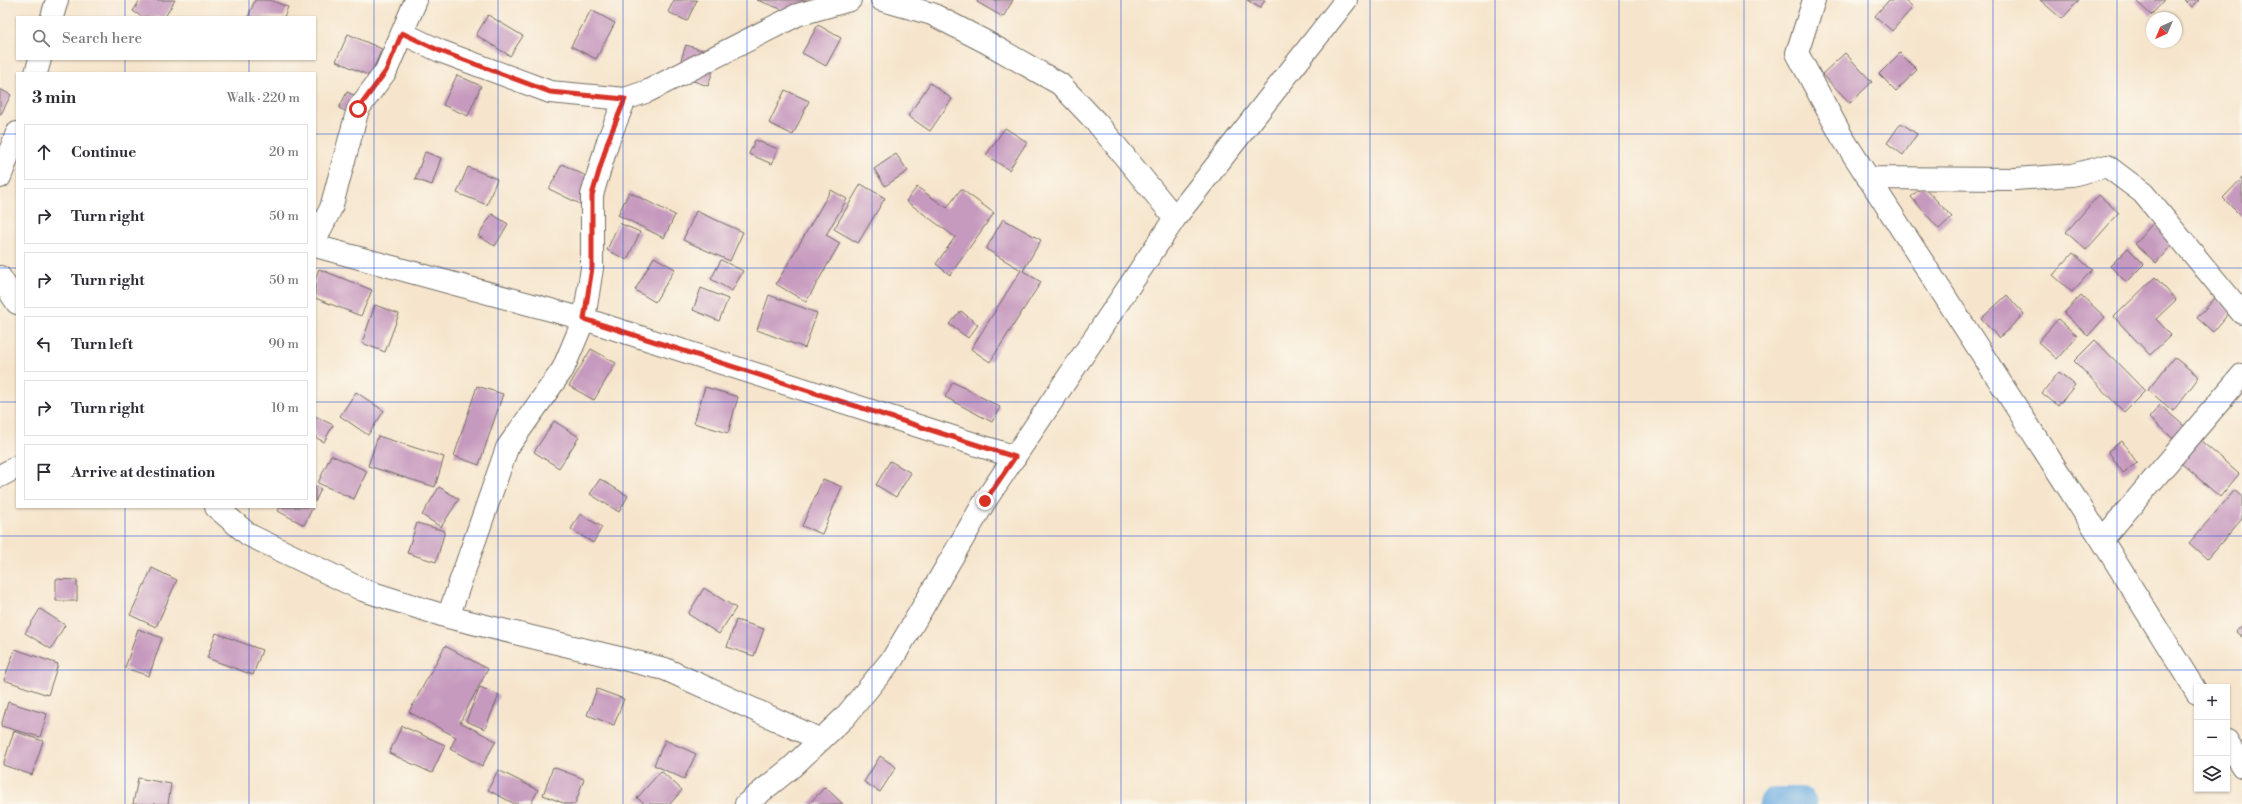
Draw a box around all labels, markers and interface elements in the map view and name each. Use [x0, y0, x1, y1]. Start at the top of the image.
north arrow [2146, 12, 2182, 48]
search box [16, 16, 316, 60]
icon: search [30, 27, 52, 49]
text: Search here [62, 29, 142, 48]
text: 3 min [32, 87, 76, 109]
text: Walk · 220 m [227, 90, 300, 106]
route start [349, 100, 367, 118]
icon: ahead [33, 141, 55, 163]
text: Continue [71, 143, 136, 162]
text: 20 m [269, 144, 299, 160]
icon: right [33, 205, 55, 227]
text: Turn right [71, 207, 145, 226]
text: 50 m [269, 208, 299, 224]
icon: right [33, 269, 55, 291]
text: Turn right [71, 271, 145, 290]
text: 50 m [269, 272, 299, 288]
icon: left [33, 333, 55, 355]
text: Turn left [71, 335, 133, 354]
text: 90 m [268, 336, 299, 352]
icon: right [33, 397, 55, 419]
text: Turn right [71, 399, 145, 418]
text: 10 m [271, 400, 299, 416]
icon: arrive [33, 461, 55, 483]
text: Arrive at destination [71, 463, 215, 482]
route end [976, 492, 994, 510]
map controls [2194, 684, 2230, 792]
button: + [2194, 684, 2230, 720]
button: − [2194, 720, 2230, 756]
button: layers [2194, 756, 2230, 792]

